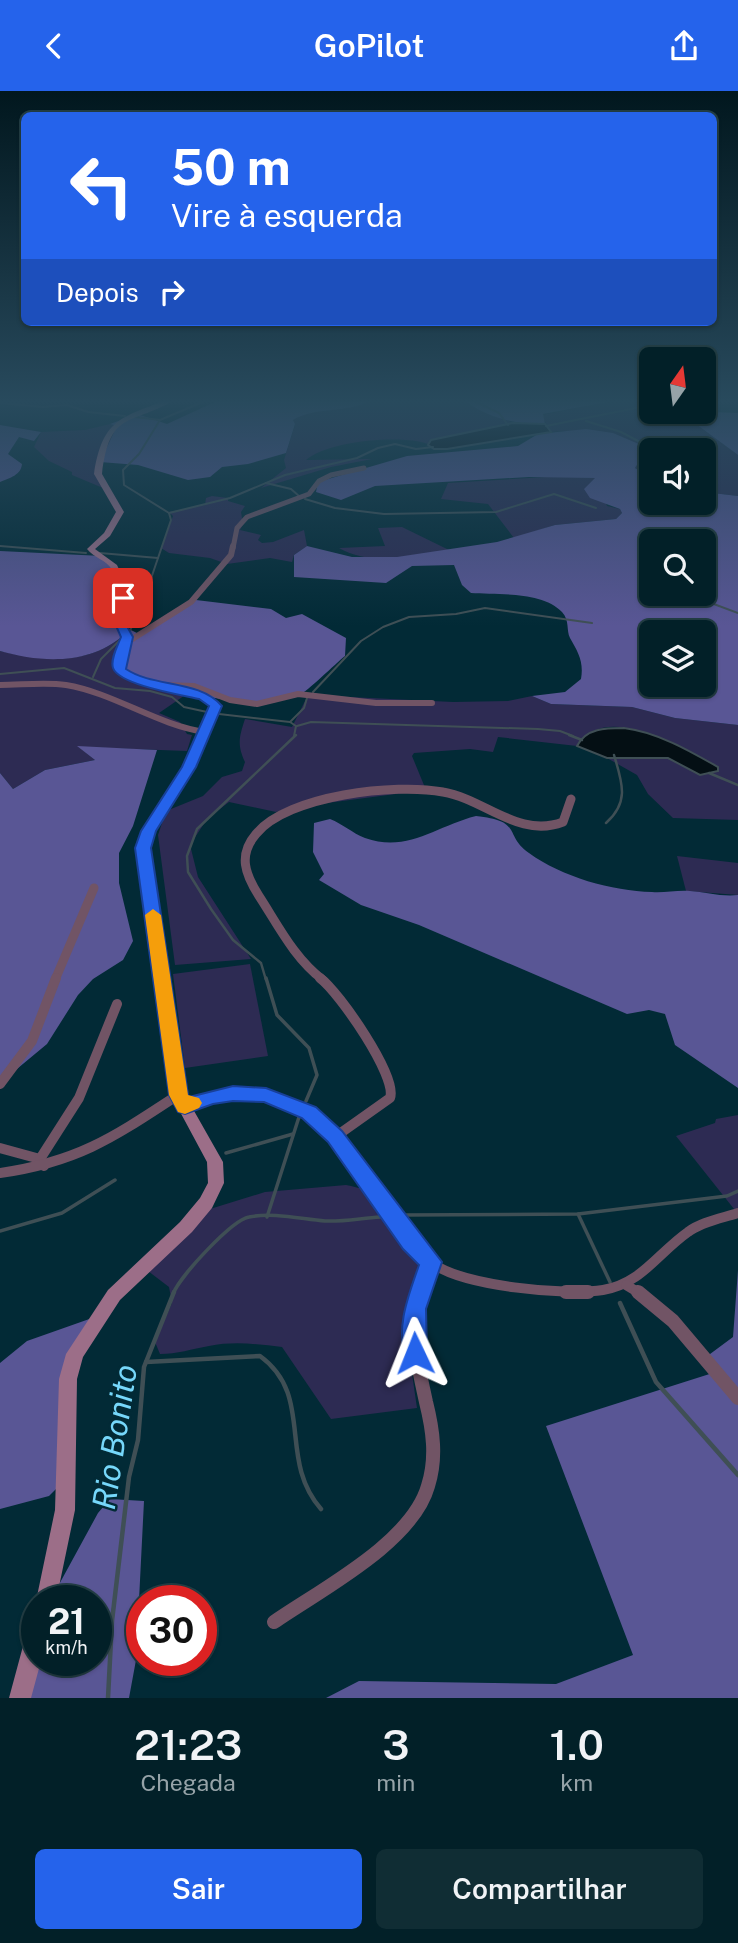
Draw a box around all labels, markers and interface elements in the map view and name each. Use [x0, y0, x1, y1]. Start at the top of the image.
icon: back [35, 27, 73, 65]
text: GoPilot [314, 27, 424, 64]
icon: share [665, 27, 703, 65]
text: 50 m [171, 138, 291, 196]
icon: left [56, 140, 147, 231]
text: Vire à esquerda [171, 197, 403, 234]
icon: right [153, 273, 191, 311]
text: Depois [56, 277, 139, 308]
north arrow [639, 347, 716, 423]
map controls [639, 347, 716, 697]
button: sound [639, 438, 716, 515]
button: search [639, 529, 716, 606]
pin [93, 568, 153, 628]
icon: arrive [104, 579, 142, 617]
button: layers [639, 620, 716, 697]
position arrow [378, 1316, 452, 1390]
water label: Rio Bonito [85, 1362, 144, 1512]
speed limit sign: 30 [126, 1585, 217, 1676]
text: 21 [48, 1601, 85, 1642]
text: km/h [45, 1637, 88, 1658]
text: 21:23 [134, 1720, 242, 1769]
text: 3 [382, 1720, 409, 1769]
text: 1.0 [549, 1720, 604, 1769]
text: Chegada [141, 1769, 236, 1796]
text: min [376, 1769, 415, 1796]
text: km [560, 1769, 593, 1796]
button: Sair [35, 1849, 362, 1929]
button: Compartilhar [376, 1849, 703, 1929]

